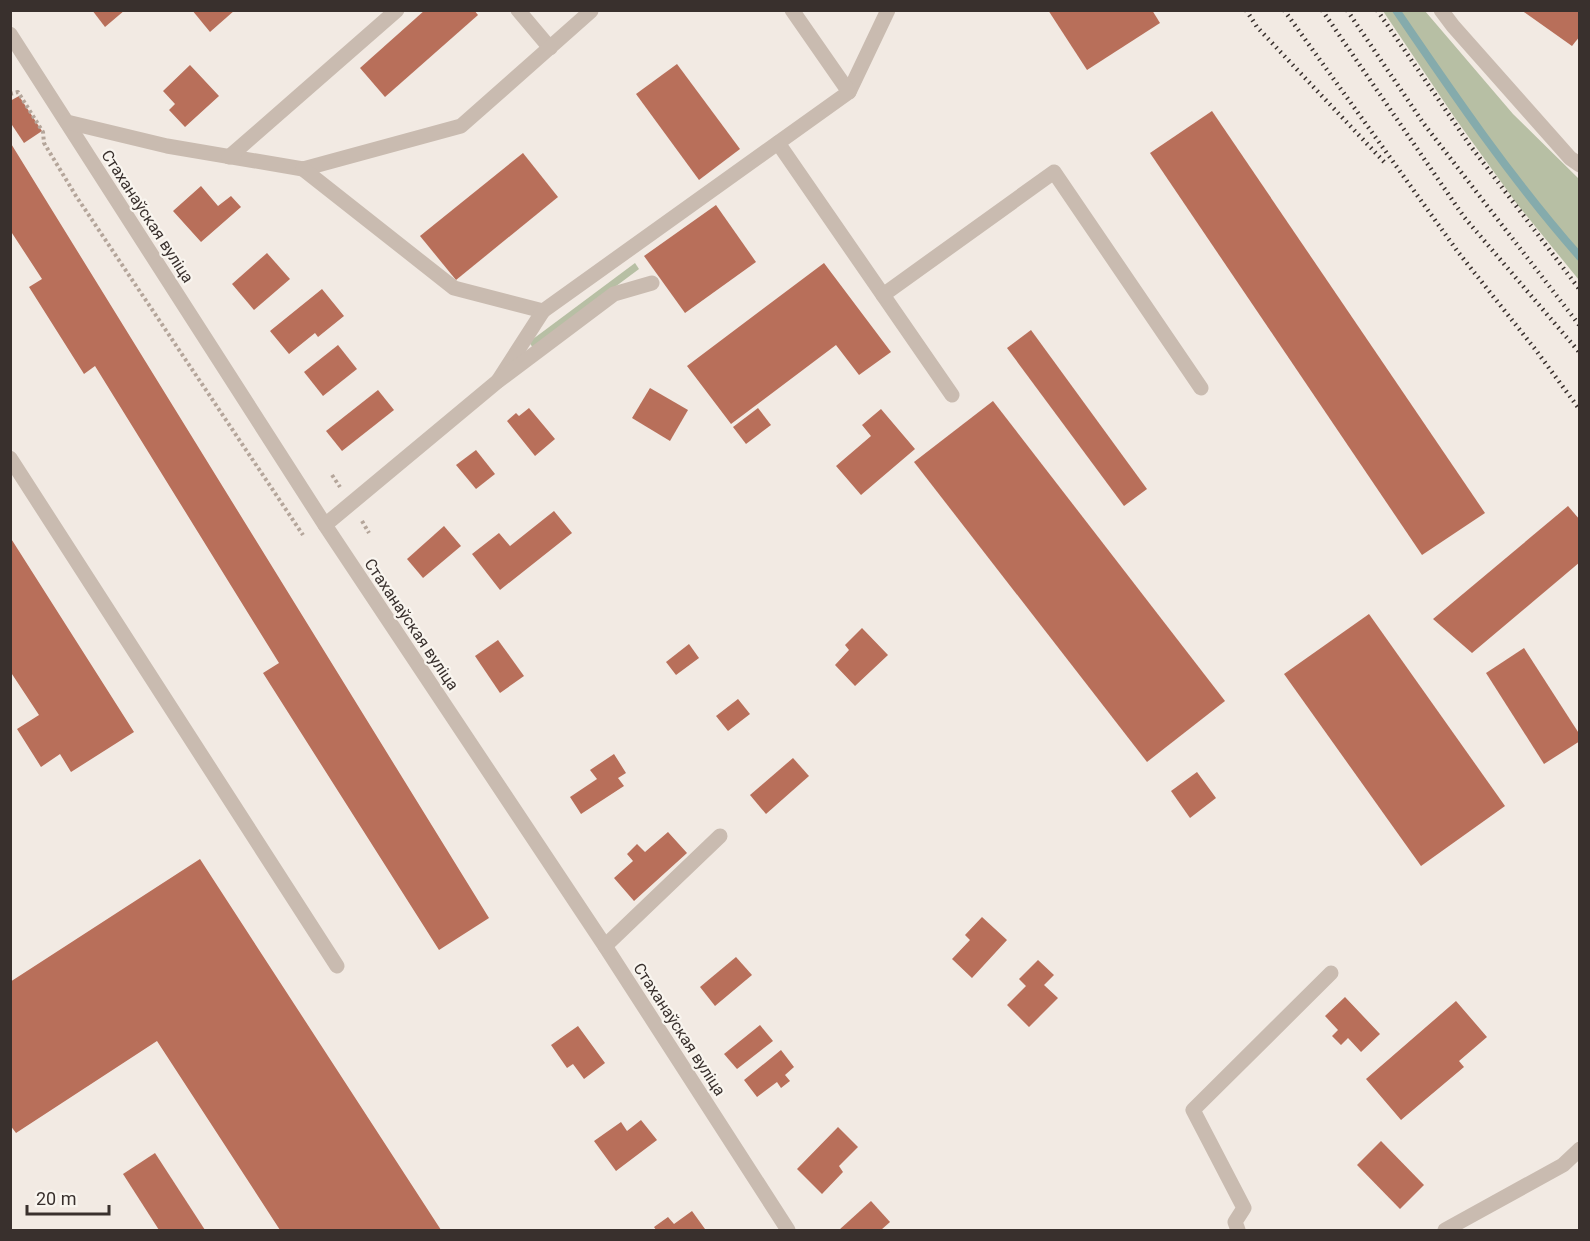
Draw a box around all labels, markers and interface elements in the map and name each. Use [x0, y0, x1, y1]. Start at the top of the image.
street label: Стаханаўская вуліца [97, 146, 198, 286]
street label: Стаханаўская вуліца [360, 555, 463, 694]
street label: Стаханаўская вуліца [629, 959, 730, 1099]
scale bar [27, 1178, 110, 1216]
text: 20 m [36, 1188, 76, 1209]

